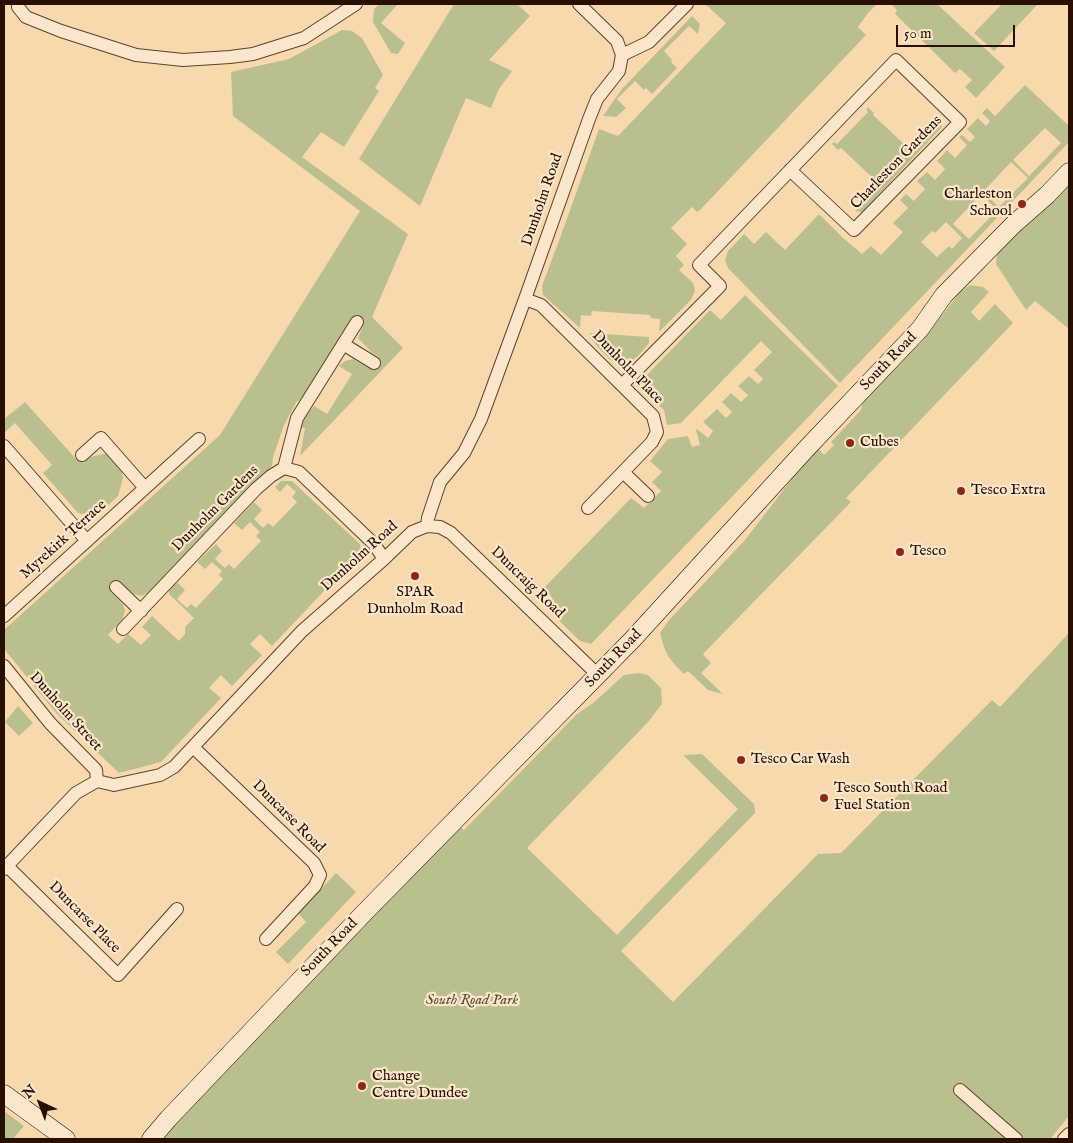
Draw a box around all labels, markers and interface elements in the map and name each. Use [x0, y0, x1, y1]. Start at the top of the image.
scale bar [898, 15, 1017, 47]
text: 50 m [904, 24, 932, 43]
street label: Charleston Gardens [848, 112, 946, 214]
street label: Dunholm Road [519, 151, 567, 249]
place label: Charleston School [944, 186, 1012, 221]
marker: Charleston School [1016, 198, 1028, 210]
street label: Dunholm Place [587, 327, 667, 409]
street label: South Road [857, 329, 921, 395]
place label: Cubes [860, 434, 899, 452]
marker: Cubes [844, 437, 856, 449]
street label: Dunholm Gardens [169, 462, 263, 556]
place label: Tesco Extra [971, 482, 1045, 500]
marker: Tesco Extra [955, 485, 967, 497]
street label: Myrekirk Terrace [17, 497, 111, 583]
street label: Dunholm Road [318, 518, 402, 596]
street label: Duncraig Road [486, 543, 568, 623]
place label: Tesco [910, 543, 946, 561]
marker: Tesco [894, 546, 906, 558]
marker: SPAR Dunholm Road [409, 570, 421, 582]
place label: SPAR Dunholm Road [367, 584, 463, 619]
street label: South Road [582, 626, 646, 692]
street label: Dunholm Street [25, 669, 105, 755]
place label: Tesco Car Wash [751, 751, 850, 769]
marker: Tesco Car Wash [735, 754, 747, 766]
street label: Duncarse Road [248, 777, 328, 857]
place label: Tesco South Road Fuel Station [834, 780, 947, 815]
marker: Tesco South Road Fuel Station [818, 792, 830, 804]
street label: Duncarse Place [44, 878, 124, 958]
street label: South Road [298, 915, 362, 981]
park label: South Road Park [426, 992, 518, 1010]
place label: Change Centre Dundee [372, 1068, 468, 1103]
north arrow [15, 1078, 65, 1128]
marker: Change Centre Dundee [356, 1080, 368, 1092]
text: N [19, 1081, 40, 1103]

